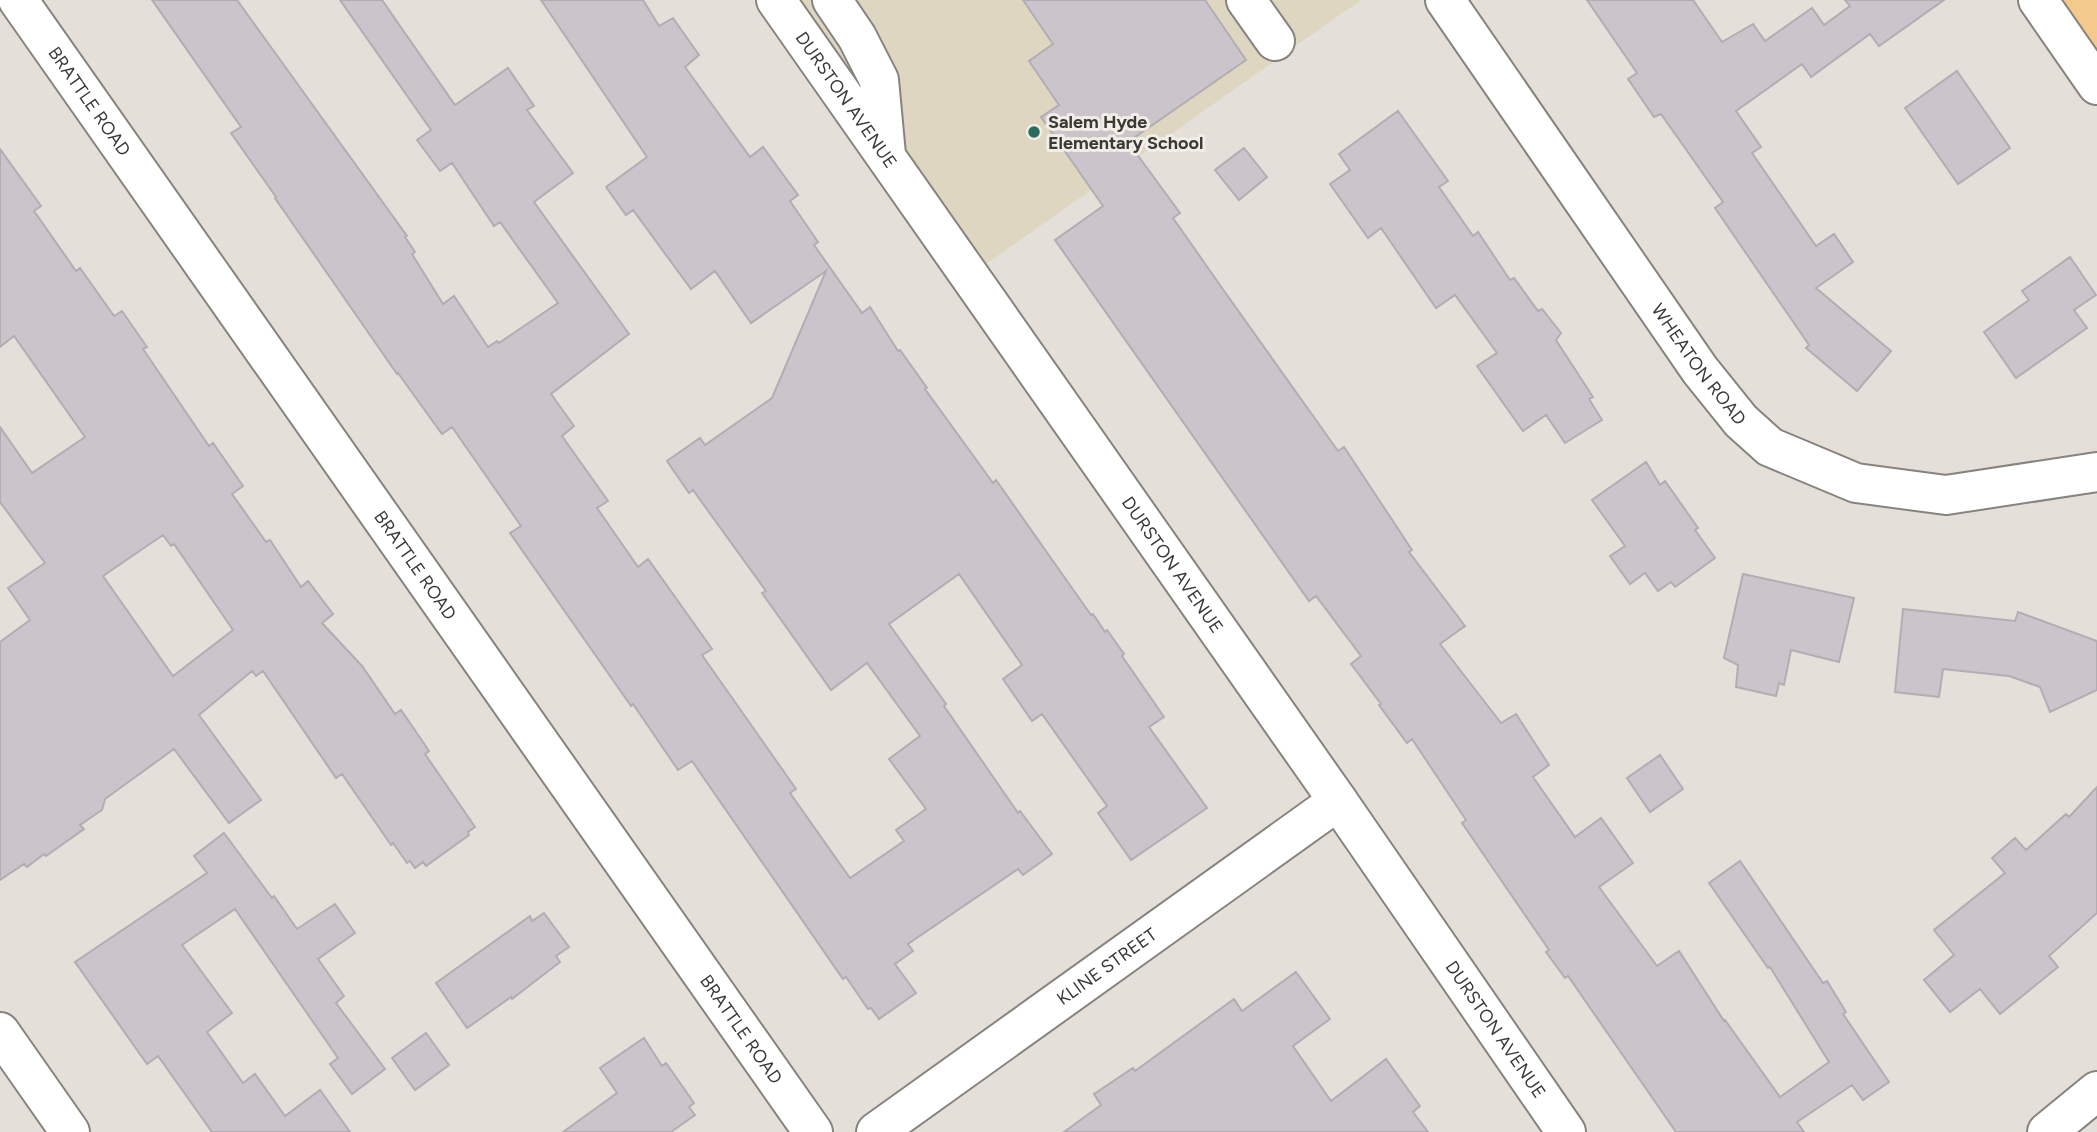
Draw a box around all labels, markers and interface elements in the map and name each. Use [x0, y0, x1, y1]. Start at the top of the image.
street label: DURSTON AVENUE [791, 27, 901, 172]
street label: BRATTLE ROAD [43, 43, 135, 160]
place label: Salem Hyde Elementary School [1048, 111, 1203, 154]
marker: Salem Hyde Elementary School [1026, 124, 1042, 140]
street label: WHEATON ROAD [1647, 299, 1751, 429]
street label: DURSTON AVENUE [1117, 492, 1228, 637]
street label: BRATTLE ROAD [369, 507, 461, 624]
street label: KLINE STREET [1053, 923, 1161, 1010]
street label: DURSTON AVENUE [1441, 957, 1550, 1102]
street label: BRATTLE ROAD [695, 971, 787, 1088]

